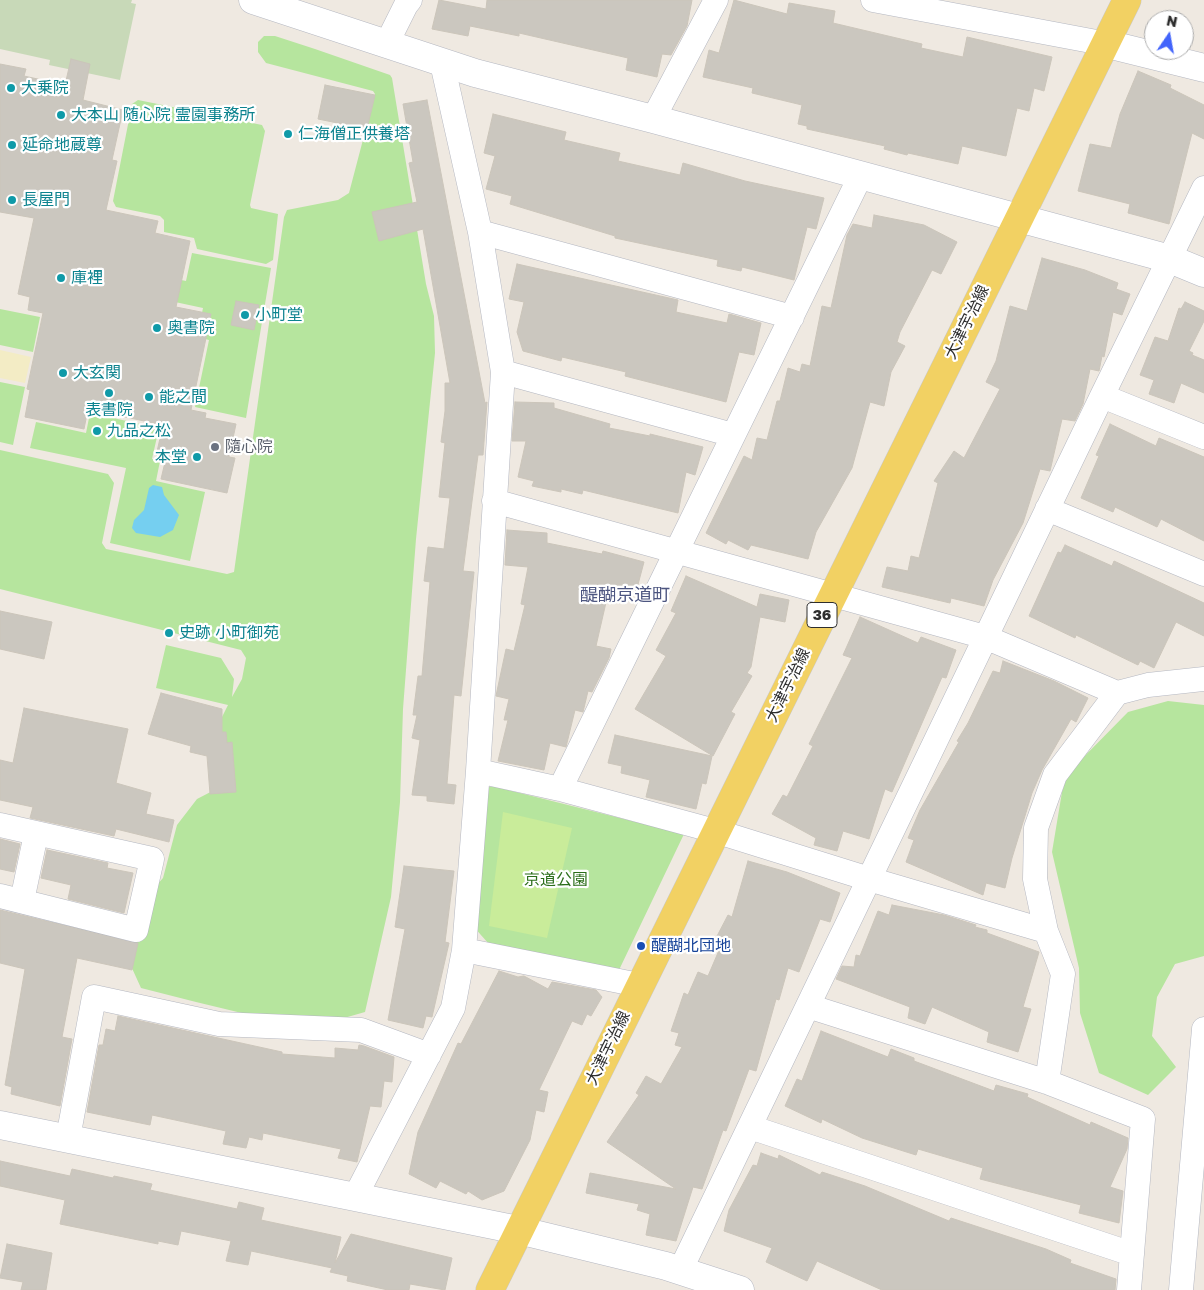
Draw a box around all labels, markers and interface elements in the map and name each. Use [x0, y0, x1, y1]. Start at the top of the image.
north arrow [1144, 10, 1194, 60]
text: N [1165, 11, 1179, 30]
place label: 大乗院 [21, 78, 69, 98]
marker: 大乗院 [5, 82, 17, 94]
place label: 大本山 随心院 霊園事務所 [71, 105, 255, 125]
marker: 大本山 随心院 霊園事務所 [55, 109, 67, 121]
place label: 仁海僧正供養塔 [298, 124, 410, 144]
marker: 仁海僧正供養塔 [282, 128, 294, 140]
place label: 延命地蔵尊 [22, 135, 102, 155]
marker: 延命地蔵尊 [6, 139, 18, 151]
place label: 長屋門 [22, 190, 70, 210]
marker: 長屋門 [6, 194, 18, 206]
place label: 庫裡 [71, 268, 103, 288]
marker: 庫裡 [55, 272, 67, 284]
street label: 大津宇治線 [941, 282, 993, 362]
place label: 小町堂 [255, 305, 303, 325]
marker: 小町堂 [239, 309, 251, 321]
place label: 奥書院 [167, 318, 215, 338]
marker: 奥書院 [151, 322, 163, 334]
place label: 大玄関 [73, 363, 121, 383]
marker: 大玄関 [57, 367, 69, 379]
marker: 表書院 [103, 387, 115, 399]
place label: 能之間 [159, 387, 207, 407]
marker: 能之間 [143, 391, 155, 403]
place label: 表書院 [85, 400, 133, 420]
place label: 九品之松 [107, 421, 171, 441]
marker: 九品之松 [91, 425, 103, 437]
place label: 隨心院 [225, 437, 273, 457]
marker: 隨心院 [209, 441, 221, 453]
place label: 本堂 [155, 447, 187, 467]
marker: 本堂 [191, 451, 203, 463]
district label: 醍醐京道町 [580, 584, 670, 606]
road number: 36 [807, 602, 837, 628]
place label: 史跡 小町御苑 [179, 623, 279, 643]
marker: 史跡 小町御苑 [163, 627, 175, 639]
street label: 大津宇治線 [762, 645, 814, 725]
park label: 京道公園 [524, 870, 588, 890]
place label: 醍醐北団地 [651, 936, 731, 956]
marker: 醍醐北団地 [635, 940, 647, 952]
street label: 大津宇治線 [582, 1008, 634, 1088]

